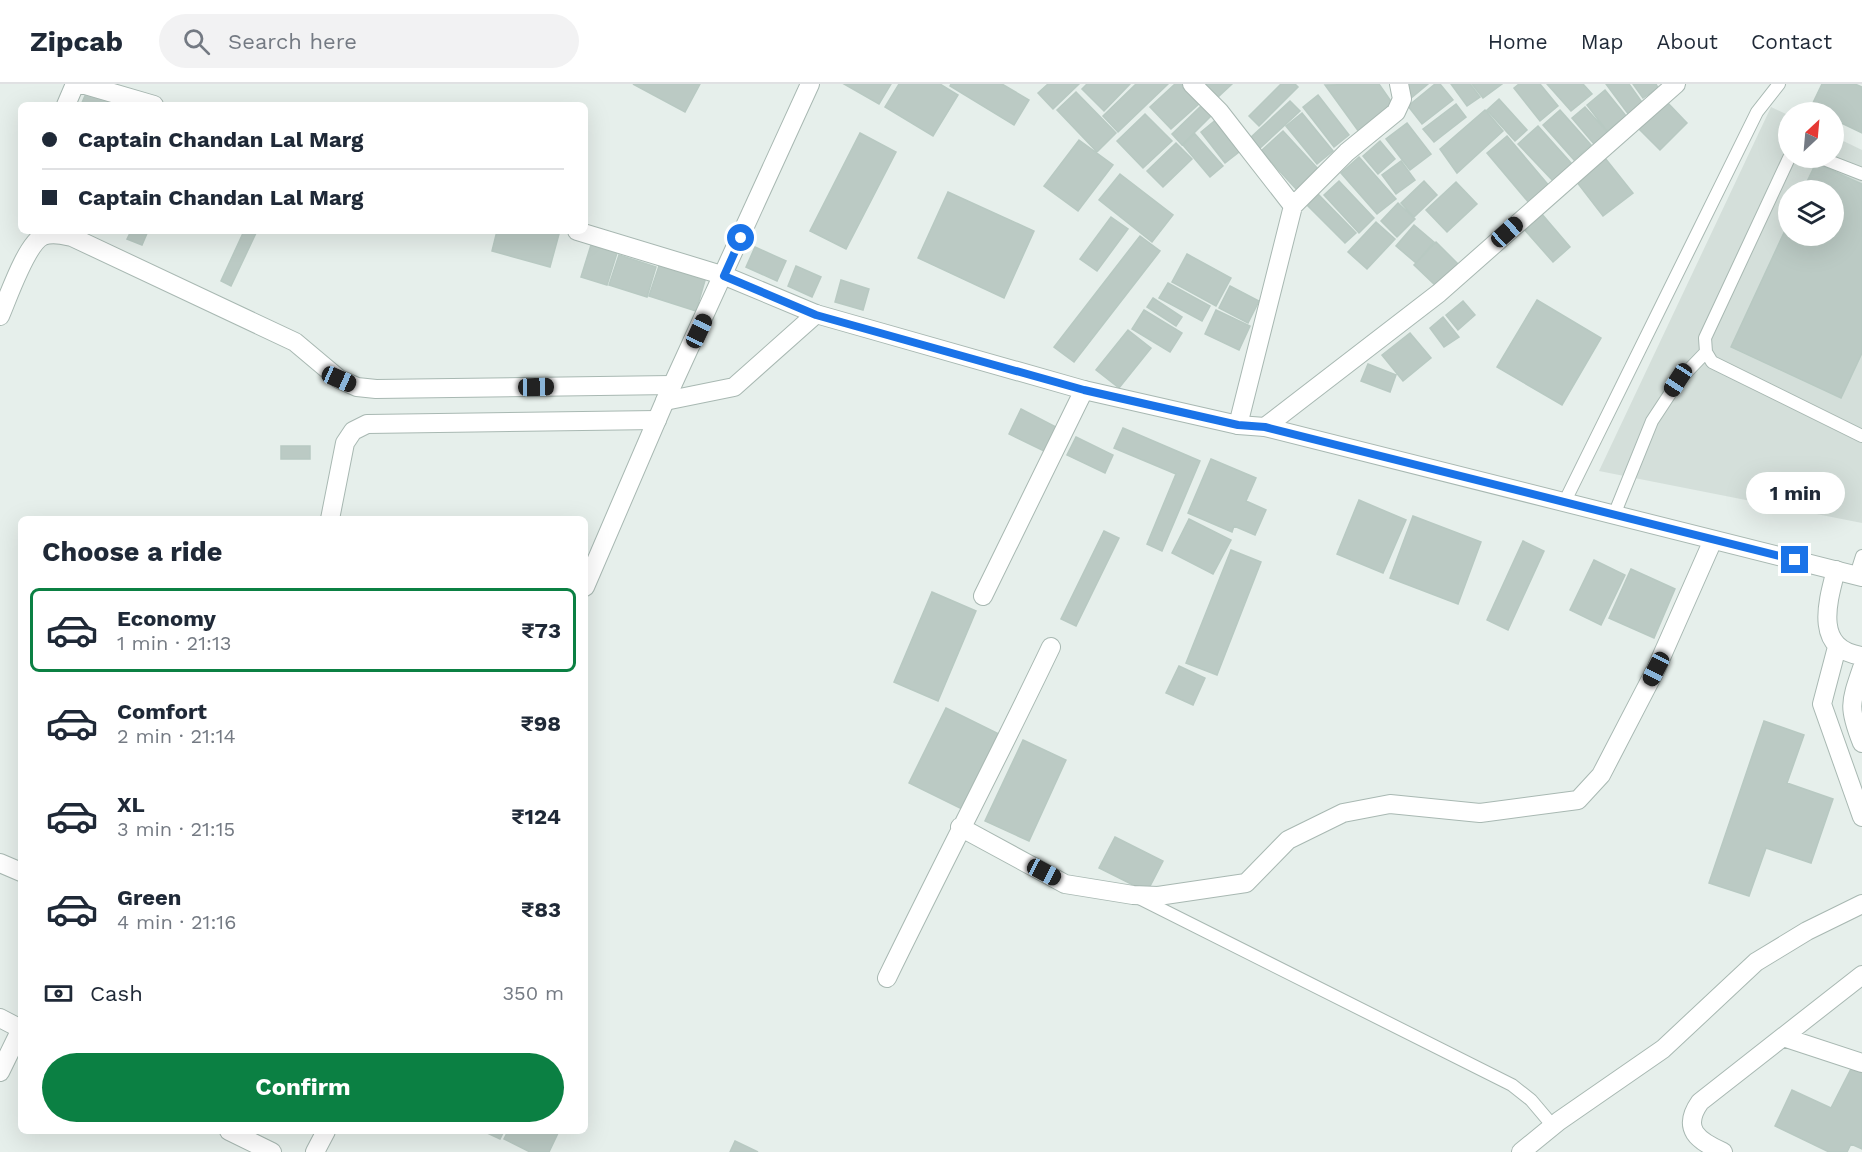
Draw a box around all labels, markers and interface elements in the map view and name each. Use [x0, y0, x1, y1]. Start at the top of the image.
search box [159, 14, 579, 68]
text: Zipcab [30, 25, 123, 58]
icon: search [180, 25, 213, 58]
text: Search here [228, 29, 357, 54]
text: Home [1488, 29, 1548, 54]
text: Map [1581, 29, 1624, 54]
text: About [1657, 29, 1718, 54]
text: Contact [1751, 29, 1832, 54]
north arrow [1778, 102, 1844, 168]
map controls [1778, 102, 1844, 246]
text: Captain Chandan Lal Marg [78, 127, 363, 152]
button: layers [1778, 180, 1844, 246]
text: Captain Chandan Lal Marg [78, 185, 363, 210]
car [1488, 213, 1526, 251]
route start [727, 224, 754, 251]
car [683, 311, 715, 351]
car [1661, 360, 1695, 400]
car [319, 363, 359, 395]
car [518, 378, 554, 396]
callout: 1 min [1746, 473, 1844, 515]
text: 1 min [1770, 481, 1821, 505]
text: Choose a ride [42, 536, 222, 568]
route end [1781, 546, 1808, 573]
icon: car [45, 603, 99, 657]
text: Economy [117, 606, 216, 631]
text: ₹73 [521, 618, 561, 643]
text: 1 min · 21:13 [117, 631, 231, 655]
car [1640, 649, 1672, 689]
icon: car [45, 696, 99, 750]
text: Comfort [117, 699, 207, 724]
text: ₹98 [520, 711, 561, 736]
text: 2 min · 21:14 [117, 724, 236, 748]
icon: car [45, 789, 99, 843]
text: XL [117, 792, 145, 817]
text: ₹124 [511, 804, 561, 829]
text: 3 min · 21:15 [117, 817, 235, 841]
car [1024, 856, 1064, 888]
icon: car [45, 882, 99, 936]
text: Green [117, 885, 181, 910]
text: ₹83 [521, 897, 561, 922]
text: 4 min · 21:16 [117, 910, 236, 934]
icon: cash [42, 977, 75, 1010]
text: Cash [90, 981, 143, 1006]
text: 350 m [502, 981, 564, 1005]
button: Confirm [42, 1053, 564, 1122]

